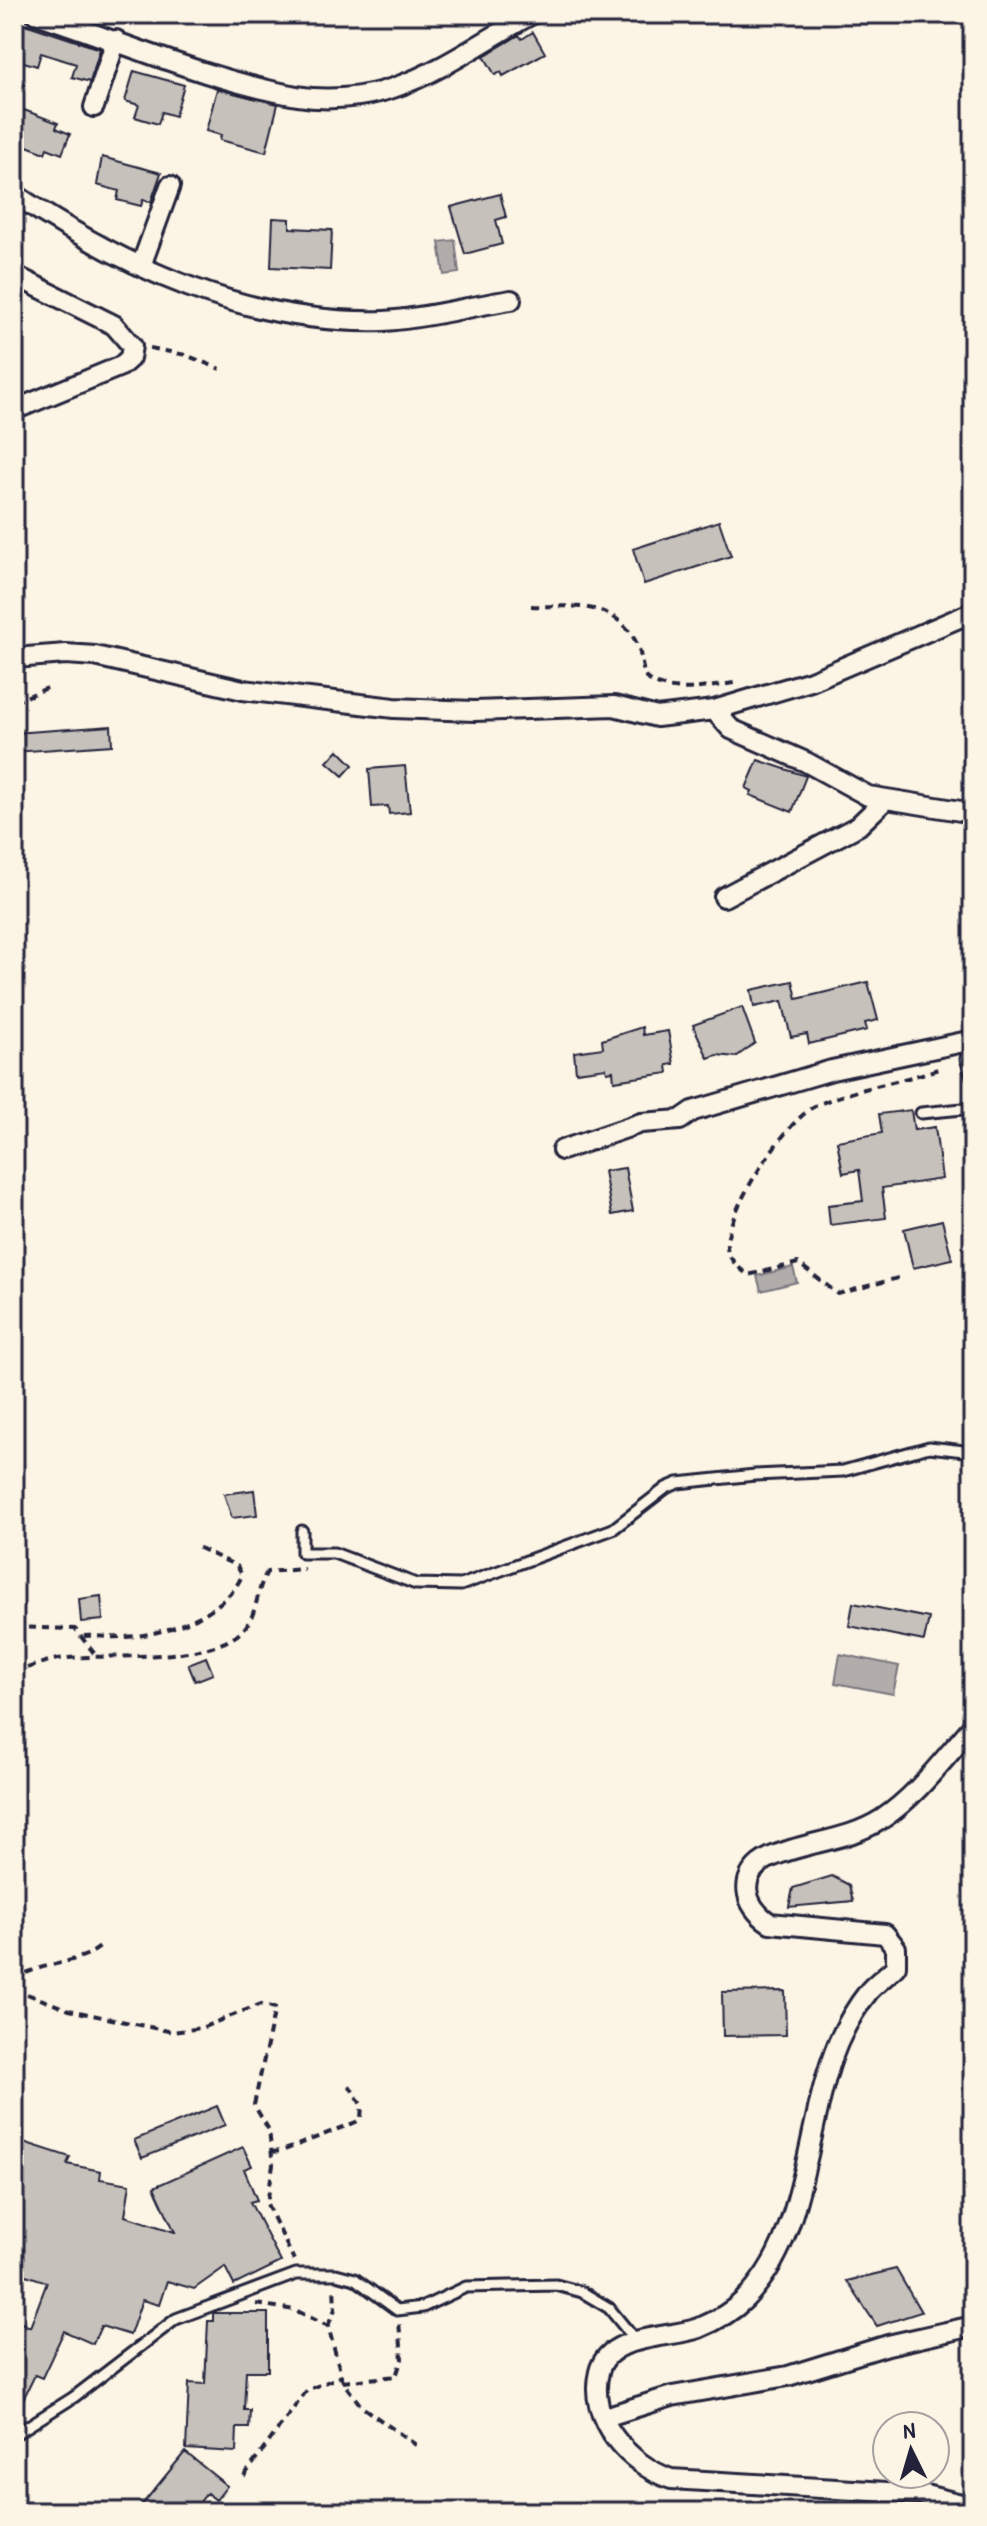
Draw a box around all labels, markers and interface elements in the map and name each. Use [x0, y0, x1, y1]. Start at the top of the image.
north arrow [871, 2410, 951, 2490]
text: N [902, 2415, 917, 2446]

